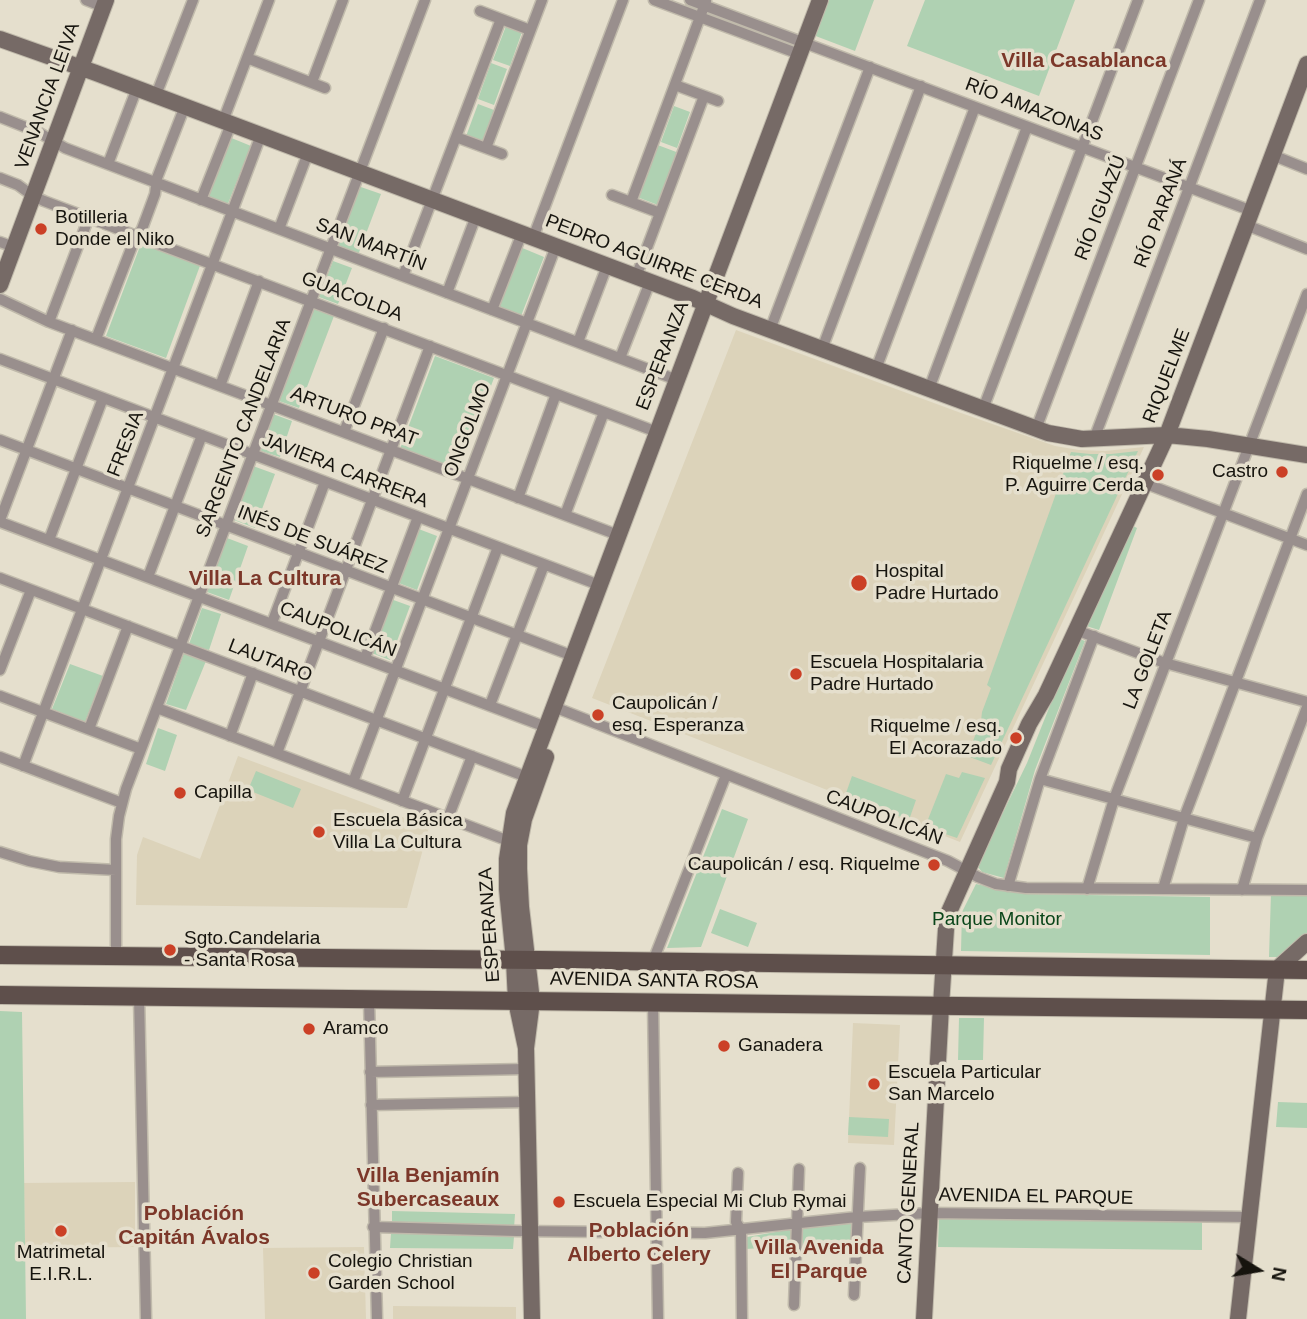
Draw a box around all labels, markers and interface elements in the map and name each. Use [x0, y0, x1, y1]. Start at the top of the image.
street label: VENANCIA LEIVA [11, 19, 85, 173]
district label: Villa Casablanca [1001, 48, 1167, 74]
street label: RÍO AMAZONAS [962, 73, 1106, 147]
street label: RÍO IGUAZÚ [1070, 152, 1132, 264]
street label: RÍO PARANÁ [1130, 155, 1192, 271]
place label: Botilleria Donde el Niko [55, 207, 174, 251]
street label: PEDRO AGUIRRE CERDA [542, 210, 766, 314]
street label: SAN MARTÍN [312, 213, 430, 277]
marker: Botilleria Donde el Niko [33, 221, 49, 237]
street label: GUACOLDA [298, 267, 406, 327]
street label: ESPERANZA [632, 298, 694, 414]
street label: SARGENTO CANDELARIA [192, 315, 296, 541]
street label: RIQUELME [1139, 326, 1195, 426]
street label: ONGOLMO [440, 380, 496, 480]
street label: ARTURO PRAT [287, 382, 421, 452]
street label: FRESIA [103, 408, 149, 480]
street label: JAVIERA CARRERA [259, 429, 431, 513]
place label: Riquelme / esq. P. Aguirre Cerda [1005, 453, 1144, 497]
place label: Castro [1212, 461, 1268, 483]
marker: Castro [1274, 464, 1290, 480]
marker: Riquelme / esq. P. Aguirre Cerda [1150, 467, 1166, 483]
street label: INÉS DE SUÁREZ [234, 501, 390, 579]
place label: Hospital Padre Hurtado [875, 561, 999, 605]
district label: Villa La Cultura [189, 566, 341, 592]
marker: Hospital Padre Hurtado [849, 573, 869, 593]
street label: CAUPOLICÁN [276, 597, 400, 663]
street label: LA GOLETA [1119, 607, 1177, 713]
street label: LAUTARO [225, 635, 315, 687]
place label: Escuela Hospitalaria Padre Hurtado [810, 652, 983, 696]
marker: Escuela Hospitalaria Padre Hurtado [788, 666, 804, 682]
place label: Caupolicán / esq. Esperanza [612, 693, 744, 737]
marker: Caupolicán / esq. Esperanza [590, 707, 606, 723]
place label: Riquelme / esq. El Acorazado [870, 716, 1002, 760]
marker: Riquelme / esq. El Acorazado [1008, 730, 1024, 746]
place label: Capilla [194, 782, 252, 804]
marker: Capilla [172, 785, 188, 801]
street label: CAUPOLICÁN [822, 785, 946, 851]
place label: Escuela Básica Villa La Cultura [333, 810, 463, 854]
marker: Escuela Básica Villa La Cultura [311, 824, 327, 840]
place label: Caupolicán / esq. Riquelme [688, 854, 920, 876]
marker: Caupolicán / esq. Riquelme [926, 857, 942, 873]
street label: ESPERANZA [475, 867, 505, 983]
park label: Parque Monitor [932, 909, 1062, 931]
place label: Sgto.Candelaria - Santa Rosa [184, 928, 320, 972]
marker: Sgto.Candelaria - Santa Rosa [162, 942, 178, 958]
street label: AVENIDA SANTA ROSA [550, 968, 758, 994]
place label: Aramco [323, 1018, 388, 1040]
marker: Aramco [301, 1021, 317, 1037]
place label: Ganadera [738, 1035, 823, 1057]
marker: Ganadera [716, 1038, 732, 1054]
place label: Escuela Particular San Marcelo [888, 1062, 1041, 1106]
marker: Escuela Particular San Marcelo [866, 1076, 882, 1092]
street label: CANTO GENERAL [893, 1121, 925, 1285]
district label: Villa Benjamín Subercaseaux [356, 1163, 500, 1213]
street label: AVENIDA EL PARQUE [939, 1184, 1133, 1210]
place label: Escuela Especial Mi Club Rymai [573, 1191, 846, 1213]
marker: Escuela Especial Mi Club Rymai [551, 1194, 567, 1210]
district label: Población Capitán Ávalos [118, 1201, 270, 1251]
district label: Población Alberto Celery [567, 1218, 711, 1268]
marker: Matrimetal E.I.R.L. [53, 1223, 69, 1239]
district label: Villa Avenida El Parque [754, 1235, 884, 1285]
north arrow [1223, 1235, 1293, 1305]
place label: Matrimetal E.I.R.L. [17, 1242, 105, 1286]
place label: Colegio Christian Garden School [328, 1251, 473, 1295]
marker: Colegio Christian Garden School [306, 1265, 322, 1281]
text: N [1267, 1265, 1291, 1283]

